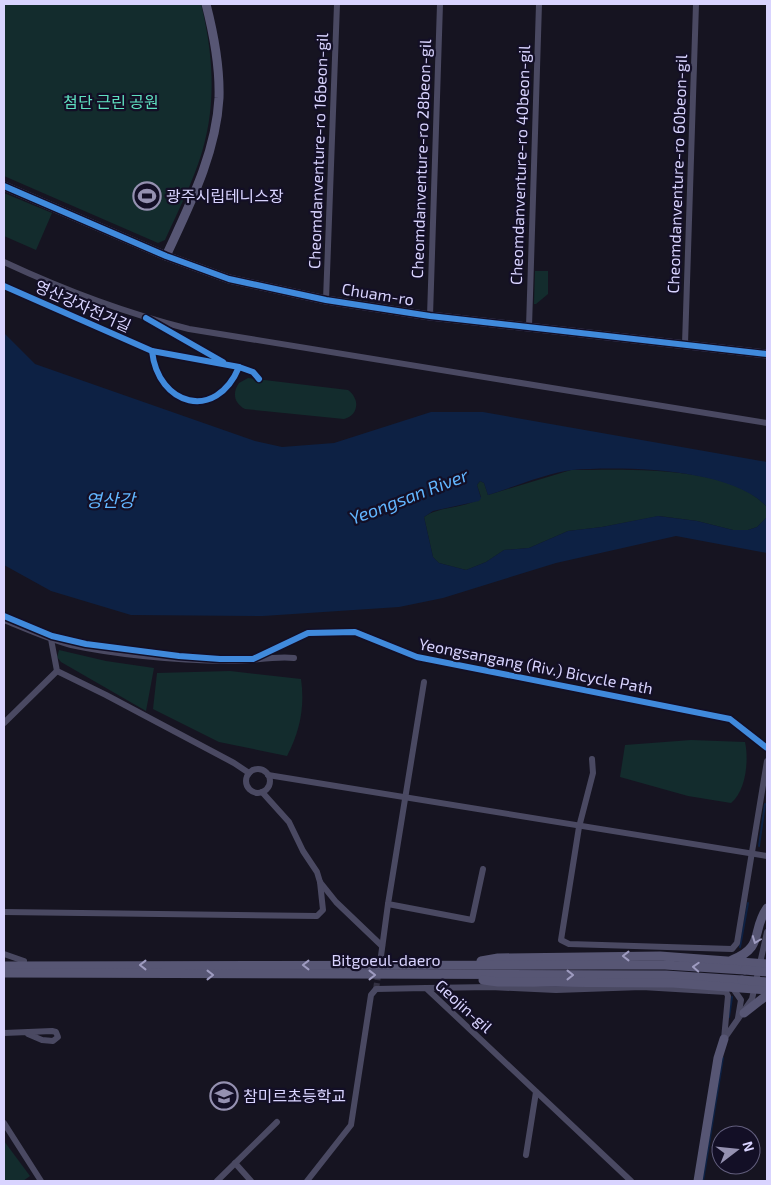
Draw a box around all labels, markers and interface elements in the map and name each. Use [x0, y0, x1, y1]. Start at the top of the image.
street label: Cheomdanventure-ro 16beon-gil [304, 32, 331, 269]
street label: Cheomdanventure-ro 28beon-gil [407, 39, 434, 279]
street label: Cheomdanventure-ro 40beon-gil [506, 44, 533, 285]
street label: Cheomdanventure-ro 60beon-gil [663, 54, 690, 294]
park label: 첨단 근린 공원 [63, 92, 159, 111]
sports icon: 광주시립테니스장 [132, 181, 162, 211]
place label: 광주시립테니스장 [166, 186, 284, 205]
street label: 영산강자전거길 [32, 276, 134, 335]
street label: Chuam-ro [341, 278, 416, 309]
water label: Yeongsan River [346, 463, 472, 529]
water label: 영산강 [85, 489, 137, 511]
street label: Yeongsangang (Riv.) Bicycle Path [417, 633, 655, 698]
one-way arrow [751, 935, 762, 944]
street label: Bitgoeul-daero [331, 950, 441, 969]
one-way arrow [621, 951, 629, 962]
one-way arrow [139, 960, 147, 970]
one-way arrow [302, 960, 310, 970]
one-way arrow [692, 961, 700, 972]
one-way arrow [206, 970, 214, 980]
one-way arrow [369, 970, 377, 980]
one-way arrow [566, 970, 574, 980]
street label: Geojin-gil [431, 975, 497, 1037]
school or university icon: 참미르초등학교 [209, 1081, 239, 1111]
place label: 참미르초등학교 [243, 1086, 346, 1105]
north arrow [711, 1125, 761, 1175]
text: N [739, 1139, 759, 1153]

